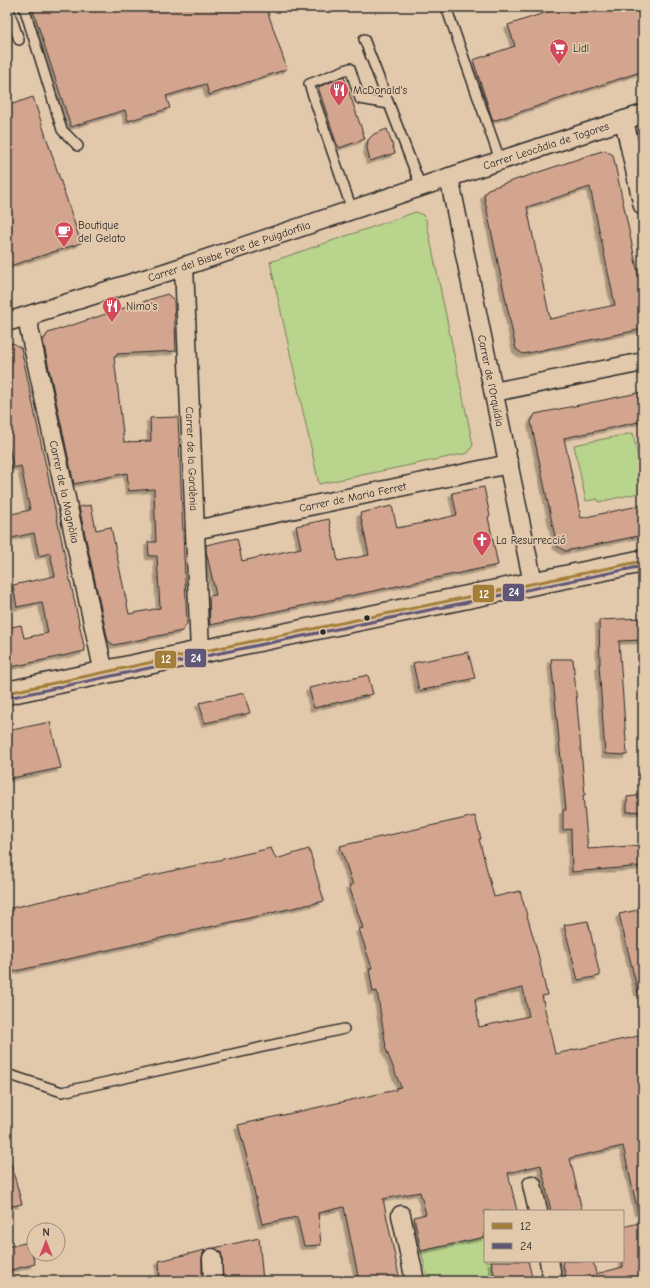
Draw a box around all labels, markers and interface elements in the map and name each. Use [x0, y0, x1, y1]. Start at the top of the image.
supermarket icon: Lidl [548, 37, 570, 65]
place label: Lidl [573, 42, 589, 55]
restaurant icon: McDonald's [328, 79, 350, 107]
place label: McDonald's [353, 84, 407, 97]
street label: Carrer Leocàdia de Togores [481, 119, 611, 172]
street label: Carrer del Bisbe Pere de Puigdorfila [146, 218, 312, 284]
place label: Boutique del Gelato [78, 219, 126, 245]
cafe icon: Boutique del Gelato [53, 220, 75, 248]
restaurant icon: Nimo's [101, 295, 123, 323]
place label: Nimo's [126, 300, 158, 313]
street label: Carrer de l'Orquídia [475, 334, 507, 428]
street label: Carrer de la Gardènia [183, 406, 201, 511]
street label: Carrer de la Magnòlia [47, 439, 82, 544]
street label: Carrer de Maria Ferret [298, 479, 408, 514]
church icon: La Resurrecció [471, 529, 493, 557]
place label: La Resurrecció [496, 534, 566, 547]
line badge: 24 [502, 583, 525, 602]
line badge: 12 [472, 584, 495, 603]
text: 24 [509, 586, 519, 599]
text: 12 [479, 588, 489, 601]
unlabelled marker [362, 613, 372, 623]
unlabelled marker [318, 627, 328, 637]
line badge: 24 [184, 648, 207, 668]
line badge: 12 [154, 650, 177, 669]
text: 24 [191, 652, 201, 665]
text: 12 [161, 653, 171, 666]
legend [484, 1210, 624, 1262]
text: 12 [520, 1219, 531, 1233]
north arrow [26, 1222, 66, 1262]
text: N [42, 1226, 50, 1239]
text: 24 [520, 1239, 532, 1253]

